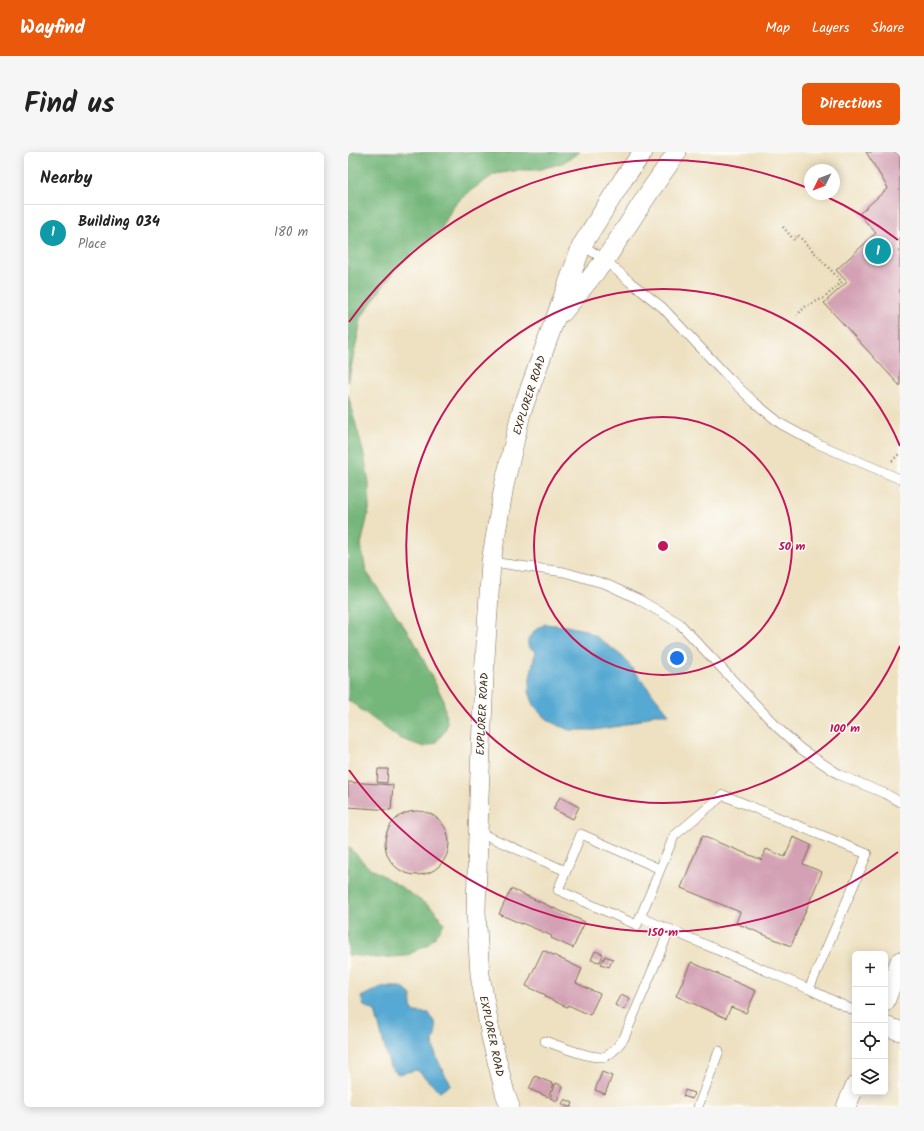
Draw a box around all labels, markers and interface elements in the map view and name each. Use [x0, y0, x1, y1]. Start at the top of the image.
text: Wayfind [20, 13, 85, 43]
text: Map [766, 17, 790, 39]
text: Layers [812, 17, 850, 39]
text: Share [872, 17, 904, 39]
text: Find us [24, 82, 115, 127]
button: Directions [802, 83, 900, 125]
north arrow [804, 164, 840, 200]
text: Nearby [40, 165, 92, 192]
text: Building 034 [78, 210, 160, 234]
text: 1 [51, 222, 55, 243]
text: 180 m [274, 222, 308, 243]
text: Place [78, 234, 106, 255]
pin: 1 [865, 236, 891, 266]
street label: EXPLORER ROAD [509, 353, 551, 437]
text: 50 m [778, 537, 806, 556]
centre of rings [656, 539, 670, 553]
your location [667, 648, 687, 668]
street label: EXPLORER ROAD [472, 672, 494, 756]
text: 100 m [830, 719, 860, 738]
text: 150 m [648, 923, 678, 942]
map controls [852, 951, 888, 1095]
button: + [852, 951, 888, 987]
button: − [852, 987, 888, 1023]
street label: EXPLORER ROAD [474, 994, 508, 1079]
button: locate [852, 1023, 888, 1059]
button: layers [852, 1059, 888, 1095]

